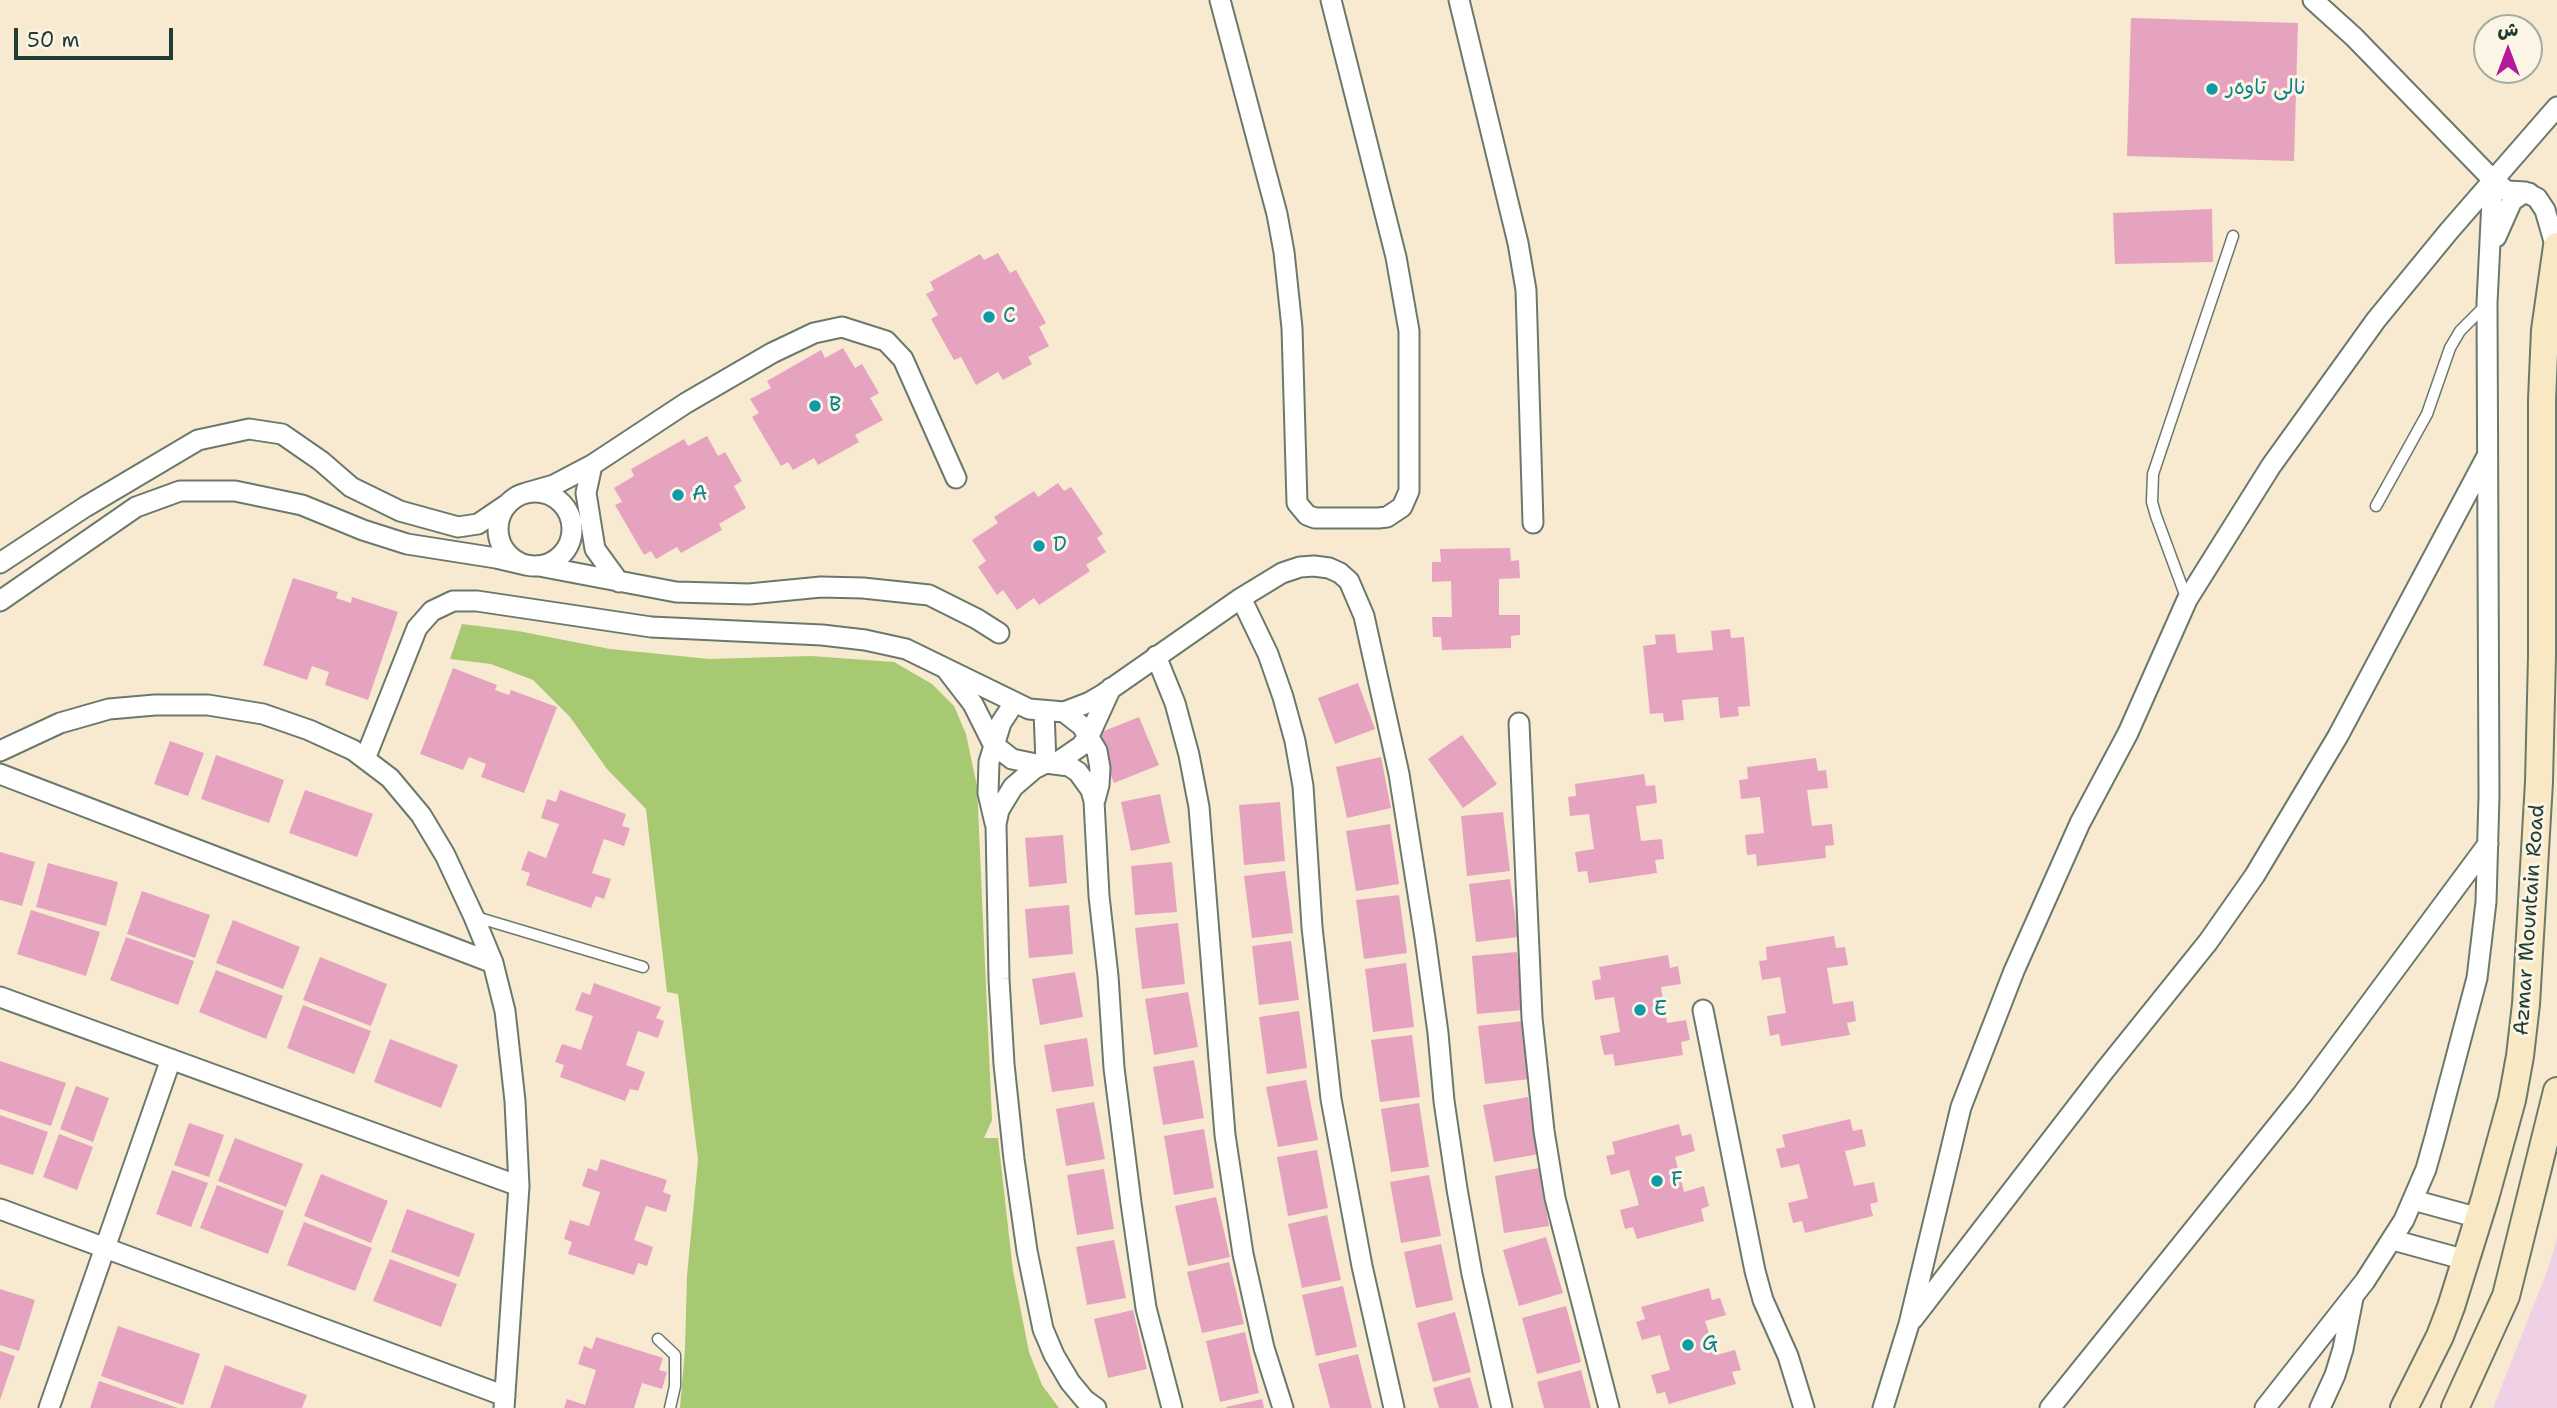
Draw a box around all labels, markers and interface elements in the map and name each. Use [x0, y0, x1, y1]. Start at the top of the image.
scale bar [18, 14, 177, 58]
north arrow [2473, 14, 2543, 84]
text: ش [2498, 17, 2518, 42]
text: 50 m [27, 26, 80, 54]
place label: نالی تاوەر [2226, 76, 2305, 102]
marker: نالی تاوەر [2204, 81, 2220, 97]
place label: C [1003, 304, 1016, 330]
marker: C [981, 309, 997, 325]
place label: B [829, 393, 841, 419]
marker: B [807, 398, 823, 414]
place label: A [692, 482, 707, 508]
marker: A [670, 487, 686, 503]
place label: D [1053, 533, 1067, 559]
marker: D [1031, 538, 1047, 554]
street label: Azmar Mountain Road [2509, 803, 2551, 1037]
place label: E [1654, 997, 1667, 1023]
marker: E [1632, 1002, 1648, 1018]
place label: F [1671, 1168, 1683, 1194]
marker: F [1649, 1173, 1665, 1189]
place label: G [1702, 1332, 1718, 1358]
marker: G [1680, 1337, 1696, 1353]

